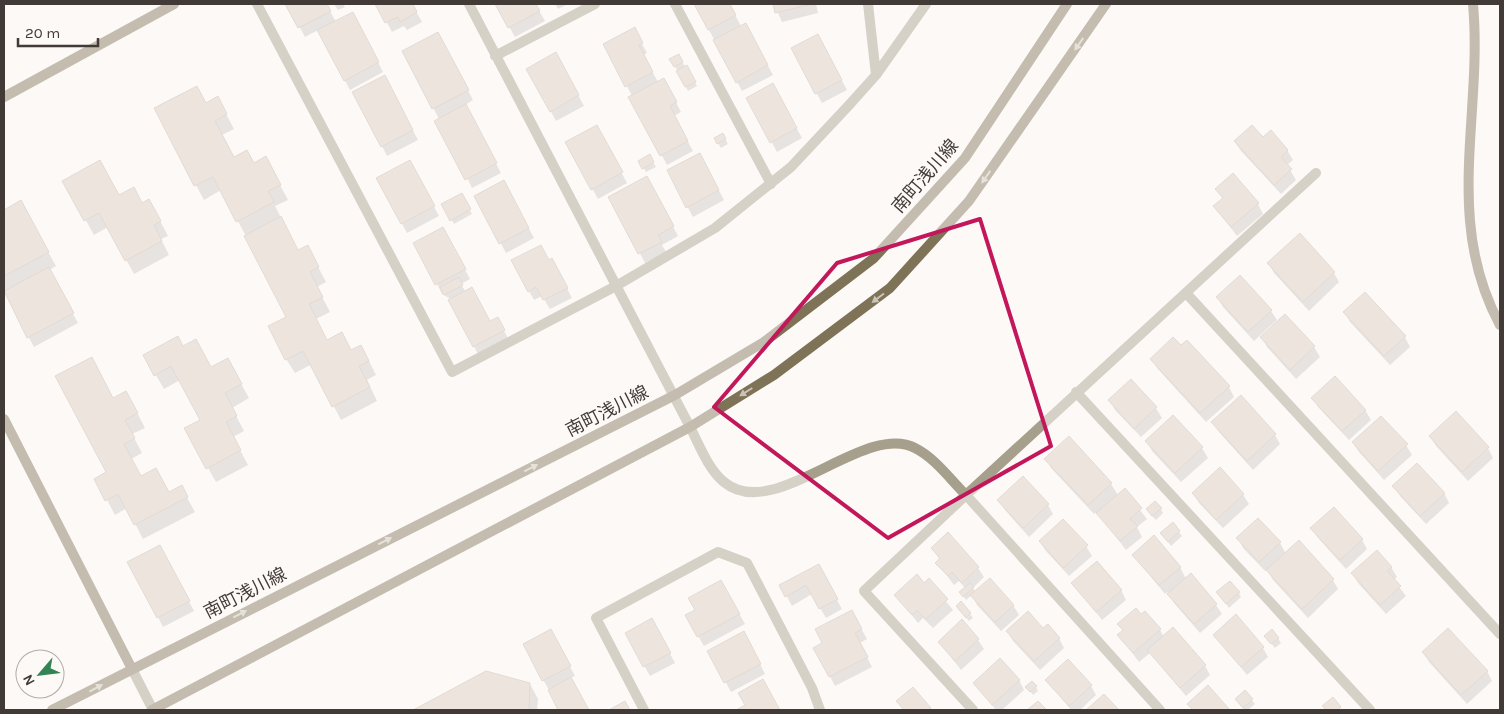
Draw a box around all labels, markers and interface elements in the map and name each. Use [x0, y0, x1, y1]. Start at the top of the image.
scale bar [18, 15, 98, 47]
text: 20 m [25, 24, 60, 42]
one-way arrow [1074, 37, 1084, 51]
street label: 南町浅川線 [887, 135, 963, 217]
one-way arrow [981, 170, 991, 184]
one-way arrow [872, 292, 885, 303]
street label: 南町浅川線 [562, 381, 652, 441]
one-way arrow [739, 388, 752, 397]
one-way arrow [523, 464, 538, 472]
one-way arrow [378, 537, 393, 545]
street label: 南町浅川線 [200, 563, 290, 623]
one-way arrow [233, 610, 248, 618]
north arrow [15, 649, 65, 699]
text: N [19, 671, 39, 688]
one-way arrow [88, 684, 103, 692]

